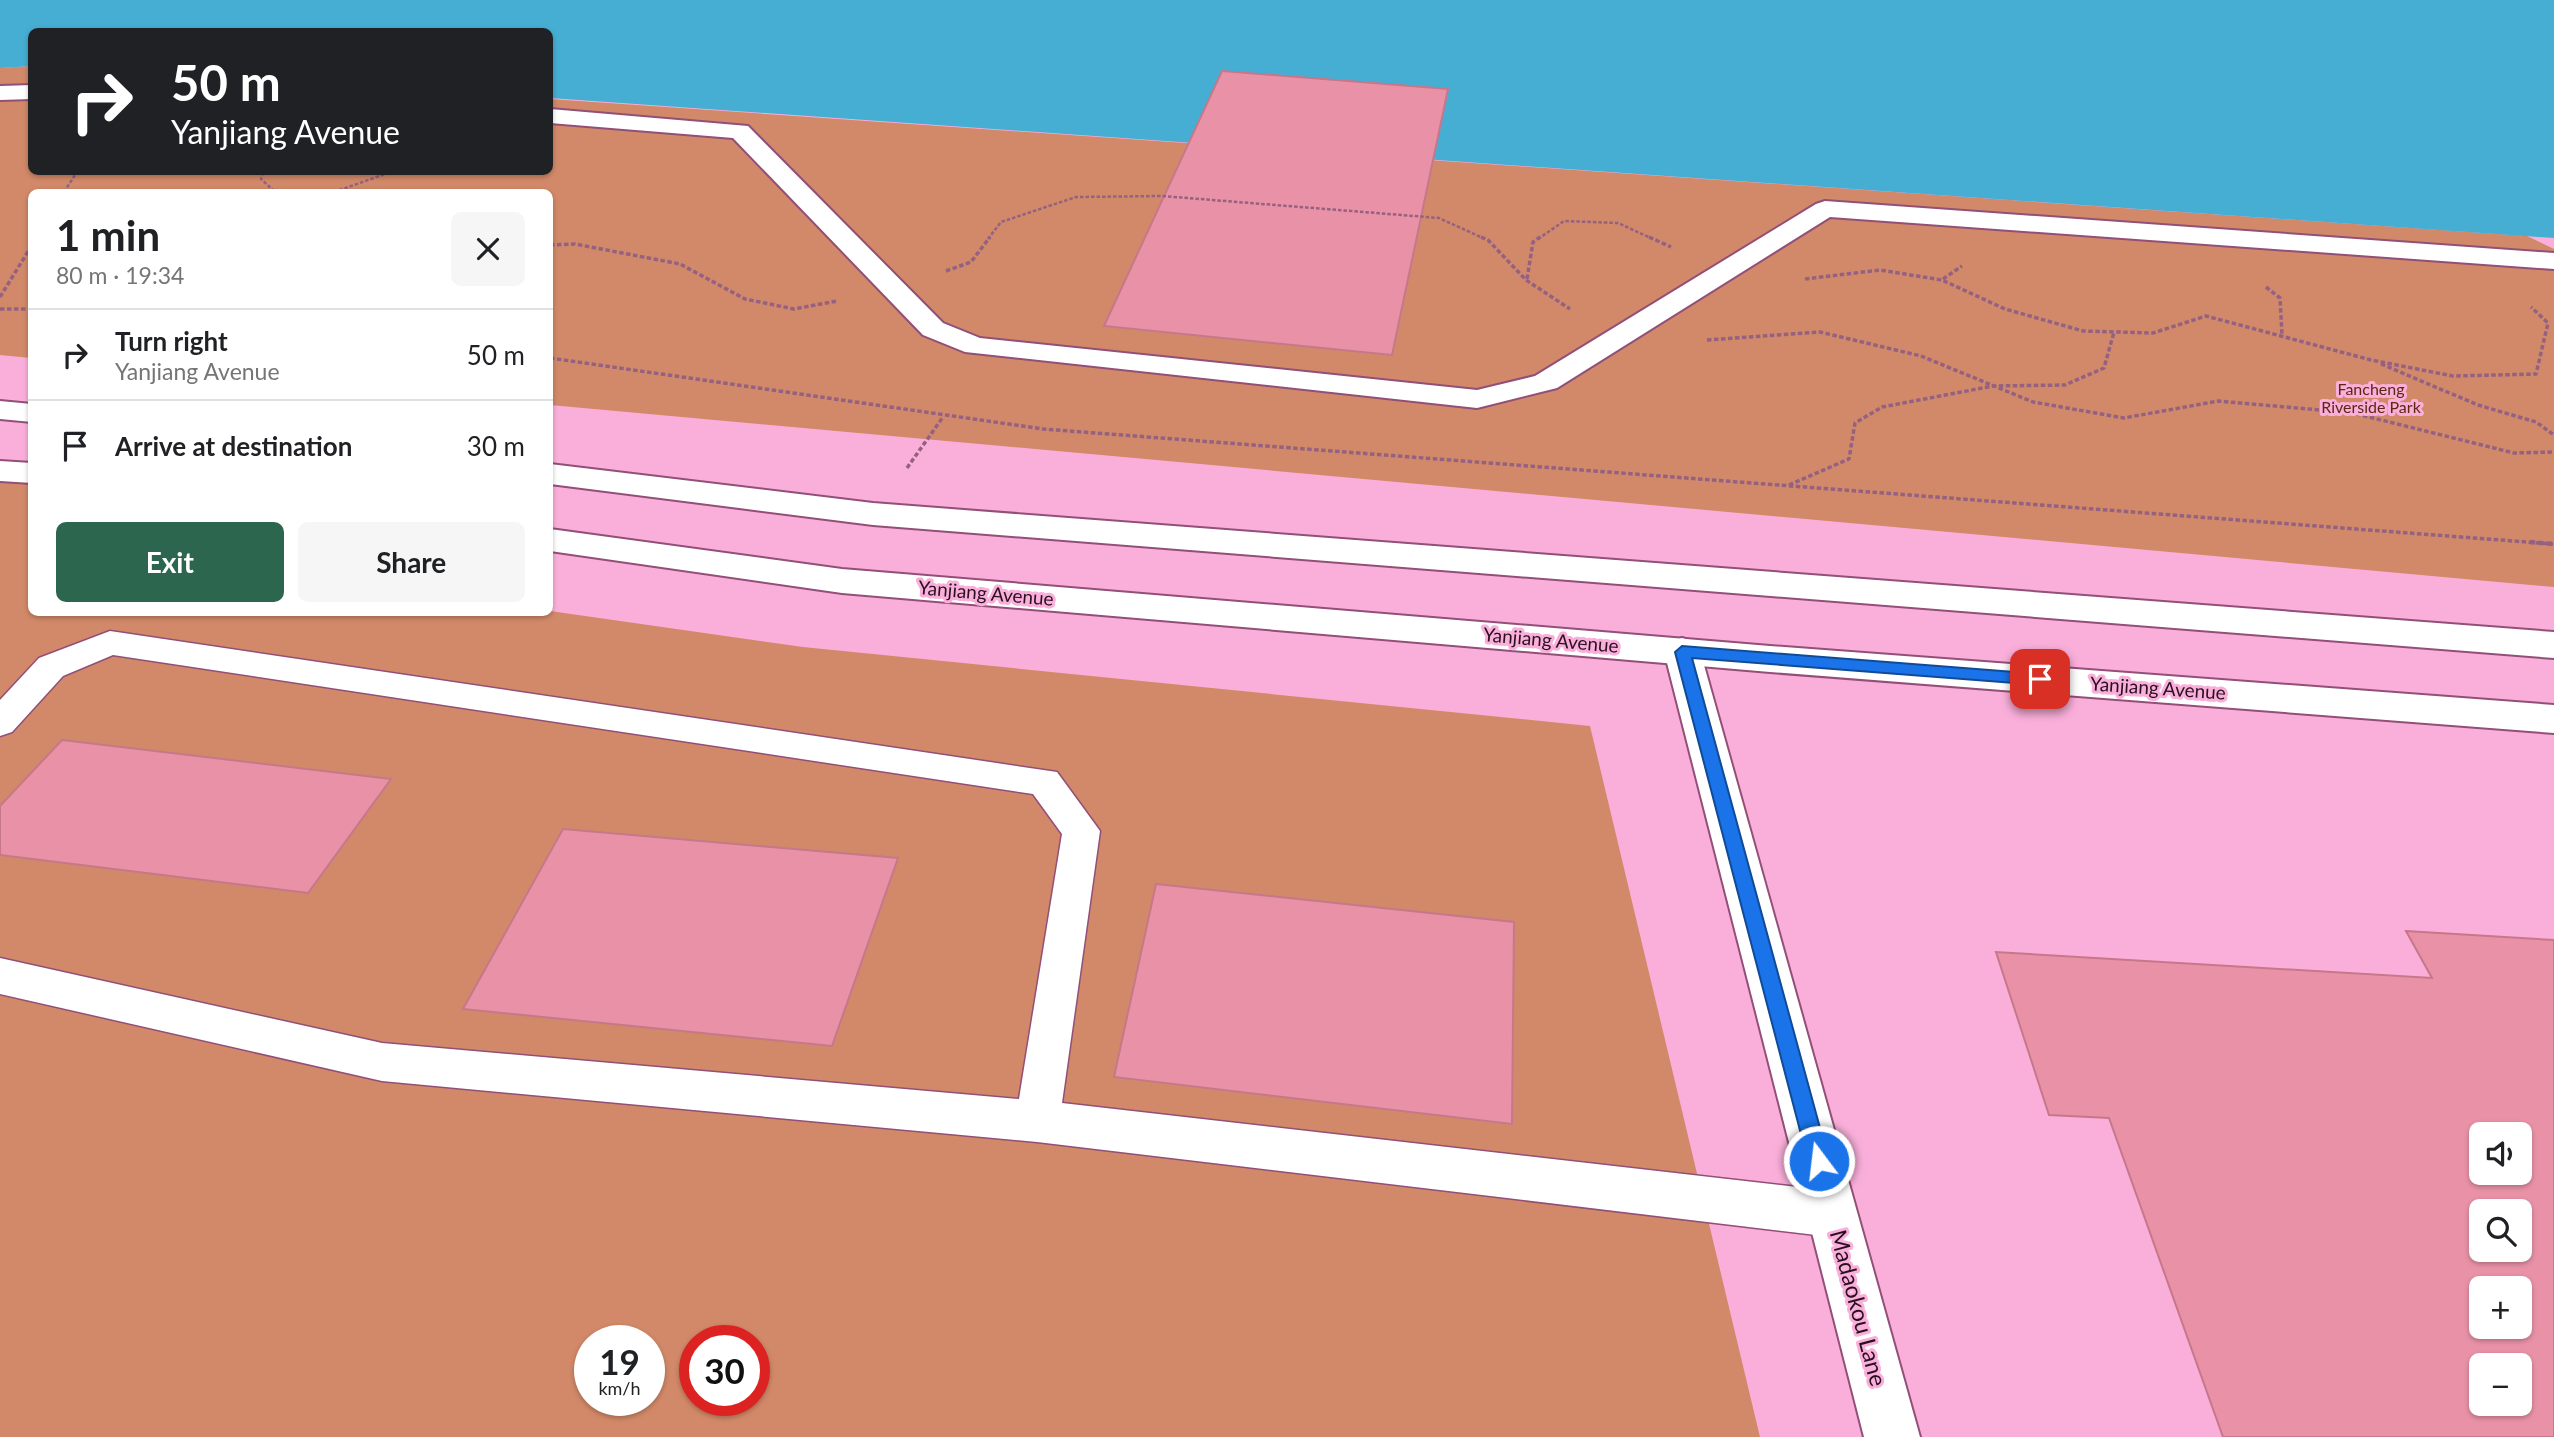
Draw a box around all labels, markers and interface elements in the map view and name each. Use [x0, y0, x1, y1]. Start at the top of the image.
text: 50 m [171, 53, 281, 111]
icon: right [56, 56, 147, 147]
text: Yanjiang Avenue [171, 112, 400, 151]
text: 1 min [56, 210, 160, 260]
button: close [451, 212, 525, 286]
text: 80 m · 19:34 [56, 261, 184, 289]
text: Turn right [115, 325, 228, 357]
icon: right [56, 336, 94, 374]
text: 50 m [467, 339, 525, 371]
text: Yanjiang Avenue [115, 357, 280, 385]
park label: Fancheng Riverside Park [2321, 379, 2422, 416]
icon: arrive [56, 427, 94, 465]
text: Arrive at destination [115, 430, 352, 462]
text: 30 m [467, 430, 525, 462]
button: Exit [56, 522, 284, 602]
button: Share [298, 522, 525, 602]
street label: Yanjiang Avenue [917, 575, 1055, 610]
street label: Yanjiang Avenue [1482, 622, 1620, 657]
pin [2010, 649, 2070, 709]
icon: arrive [2021, 660, 2059, 698]
street label: Yanjiang Avenue [2089, 671, 2227, 704]
map controls [2469, 1122, 2532, 1416]
button: sound [2469, 1122, 2532, 1185]
position arrow [1782, 1124, 1856, 1198]
button: search [2469, 1199, 2532, 1262]
street label: Madaokou Lane [1825, 1226, 1893, 1389]
button: + [2469, 1276, 2532, 1339]
speed limit sign: 30 [679, 1325, 770, 1416]
text: 19 [599, 1340, 640, 1382]
button: − [2469, 1353, 2532, 1416]
text: km/h [598, 1377, 641, 1399]

